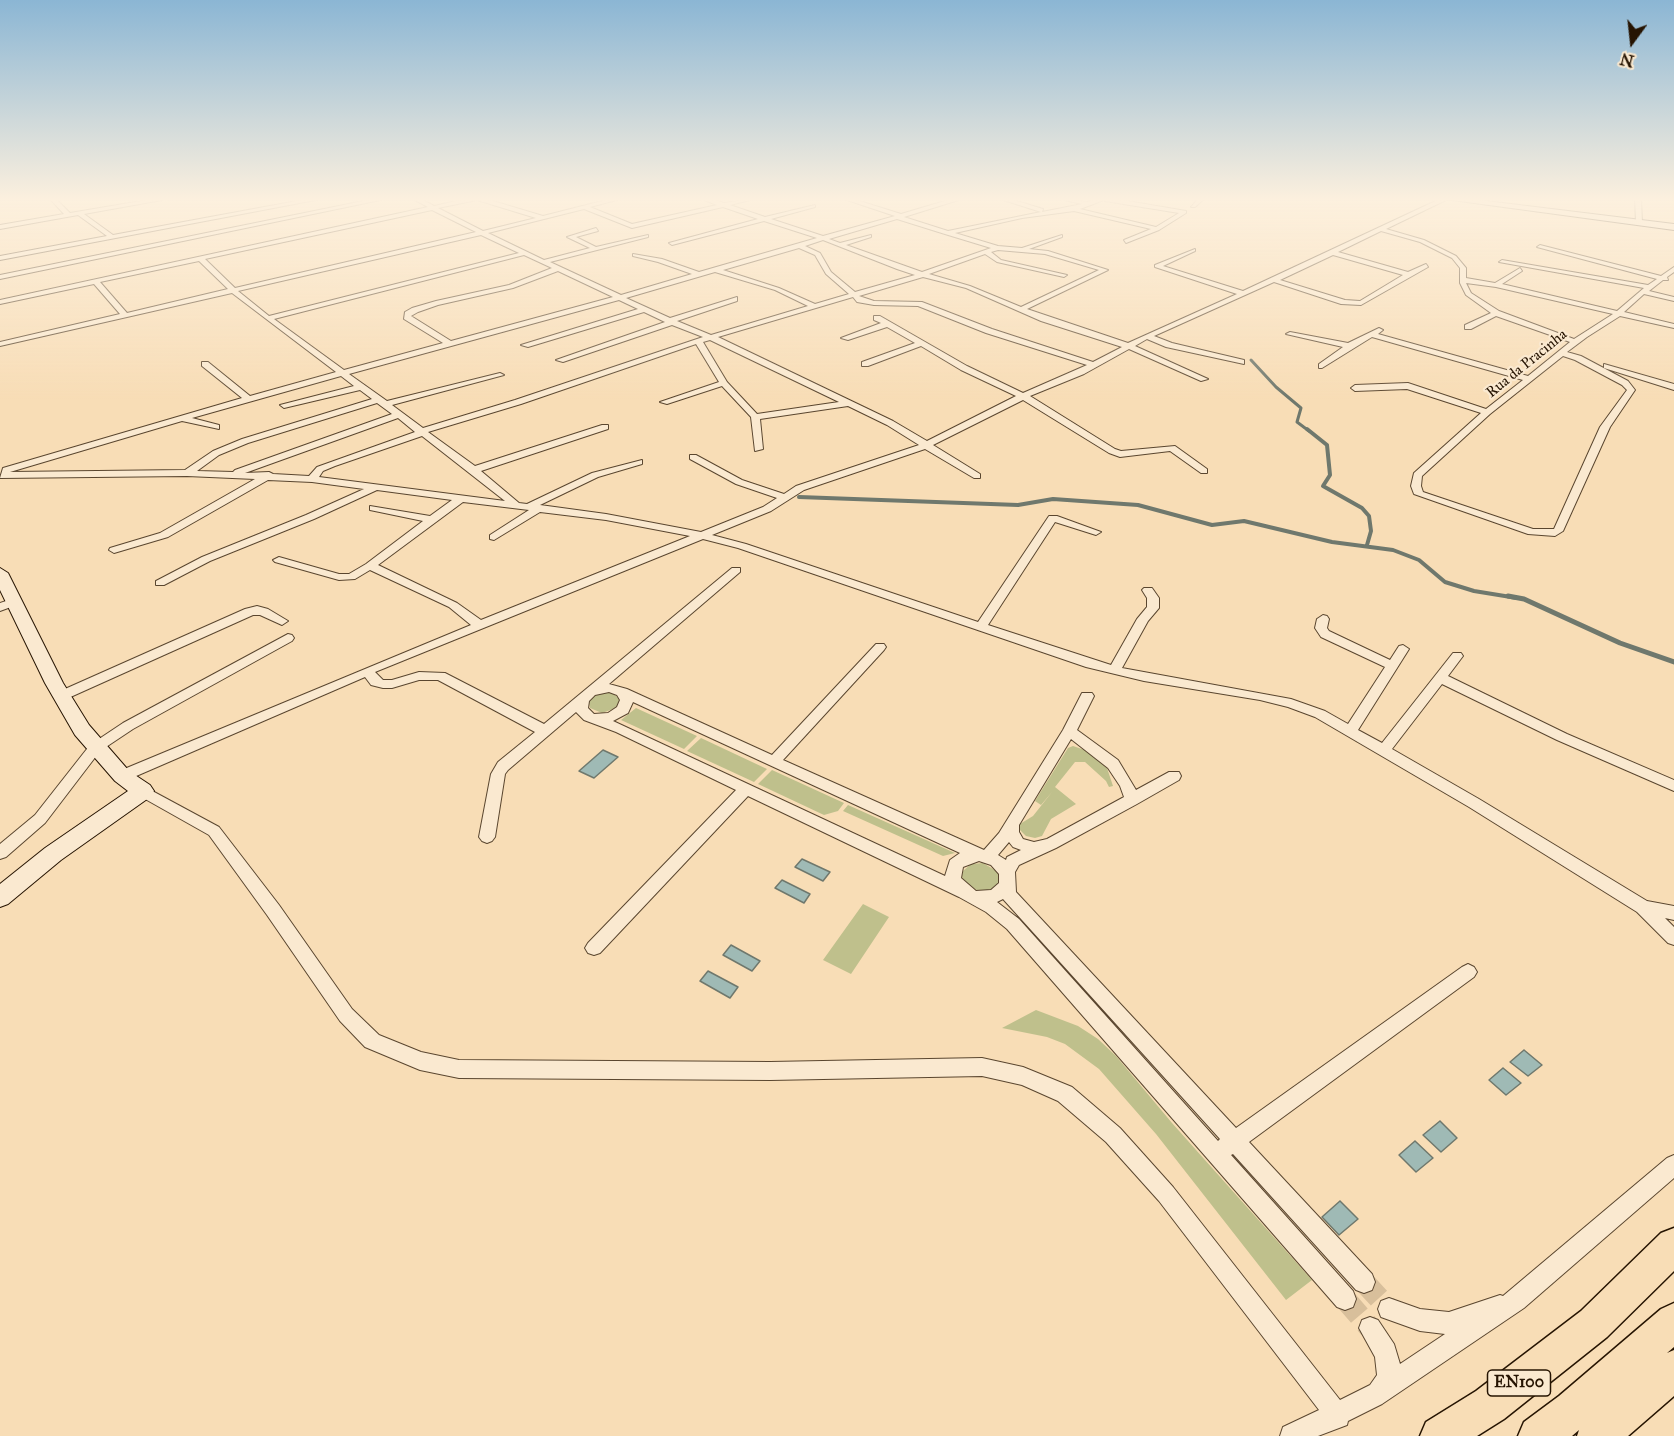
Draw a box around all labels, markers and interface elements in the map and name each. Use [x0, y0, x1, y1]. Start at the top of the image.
north arrow [1602, 12, 1662, 72]
text: N [1618, 49, 1636, 71]
street label: Rua da Pracinha [1483, 326, 1571, 402]
road number: EN100 [1488, 1370, 1550, 1396]

